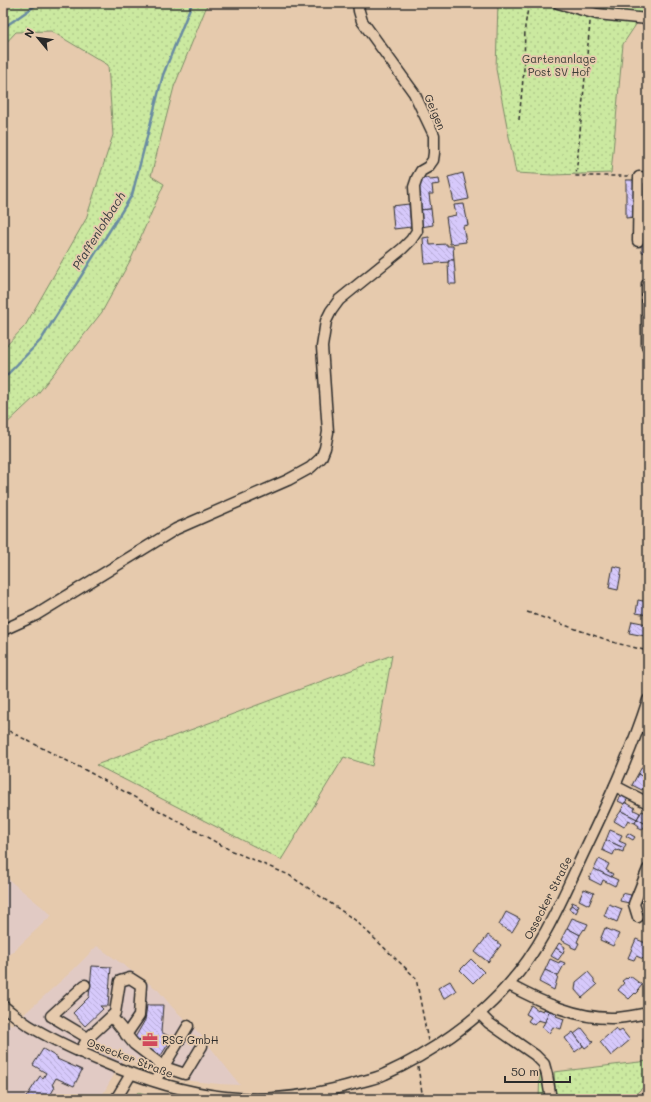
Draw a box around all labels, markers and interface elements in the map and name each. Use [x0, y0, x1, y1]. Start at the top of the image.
north arrow [18, 18, 58, 58]
text: N [20, 26, 37, 40]
park label: Gartenanlage Post SV Hof [522, 51, 596, 79]
street label: Geigen [421, 92, 450, 132]
water label: Pfaffenlohbach [68, 188, 129, 272]
street label: Ossecker Straße [520, 853, 575, 942]
office icon: RSG GmbH [141, 1031, 159, 1049]
place label: RSG GmbH [162, 1032, 219, 1047]
street label: Ossecker Straße [85, 1034, 176, 1081]
scale bar [505, 1058, 570, 1084]
text: 50 m [511, 1063, 539, 1079]

